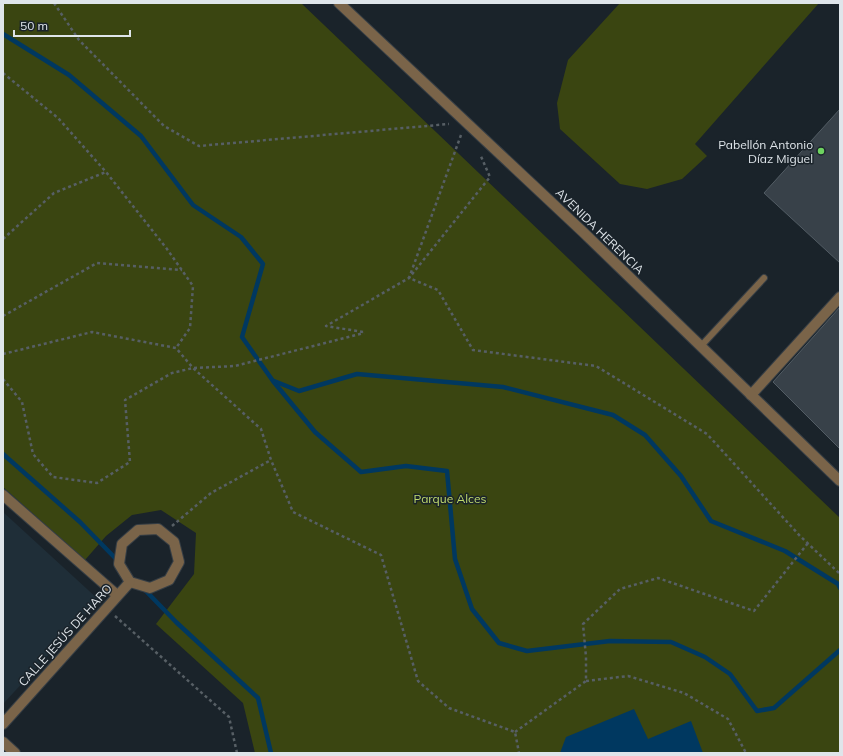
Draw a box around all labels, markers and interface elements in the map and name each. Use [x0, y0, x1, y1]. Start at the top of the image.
scale bar [14, 12, 130, 38]
text: 50 m [20, 18, 48, 33]
place label: Pabellón Antonio Díaz Miguel [718, 137, 813, 166]
marker: Pabellón Antonio Díaz Miguel [816, 146, 826, 156]
street label: AVENIDA HERENCIA [553, 185, 647, 277]
park label: Parque Alces [414, 491, 486, 506]
street label: CALLE JESÚS DE HARO [15, 581, 115, 689]

